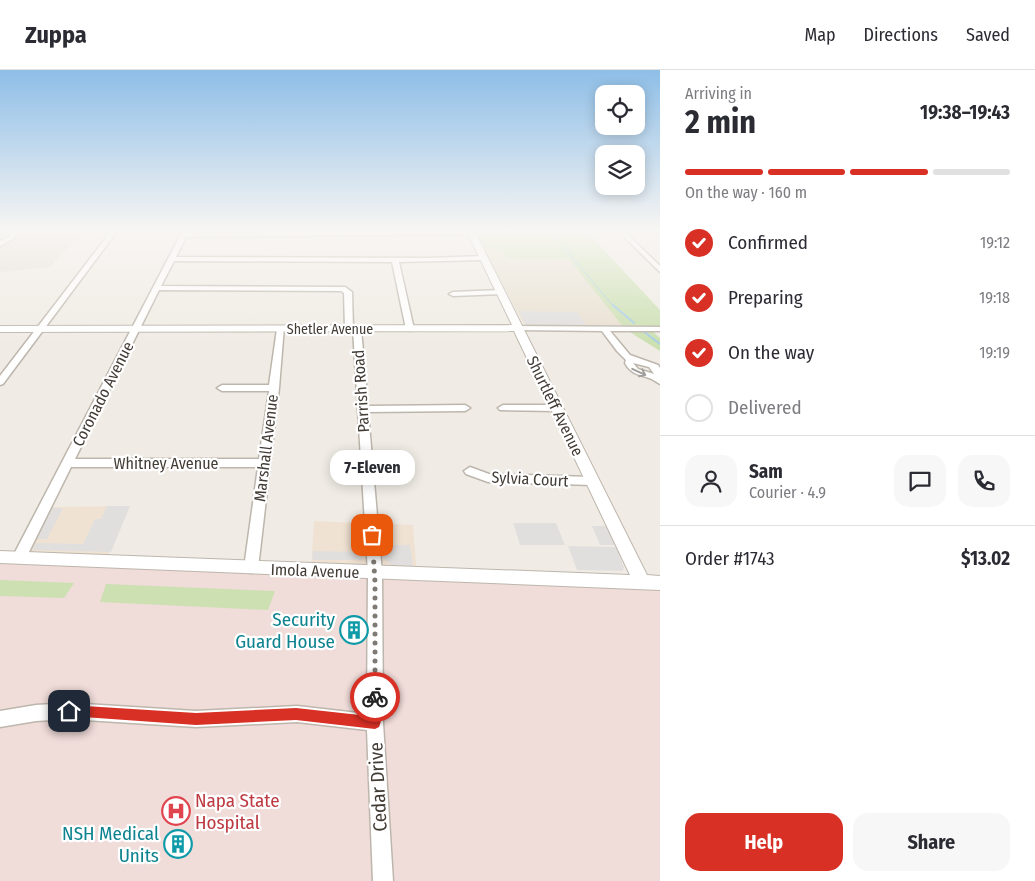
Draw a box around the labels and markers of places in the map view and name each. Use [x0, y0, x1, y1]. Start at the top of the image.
callout: 7-Eleven [330, 450, 414, 485]
pin [351, 514, 393, 556]
place label: Security Guard House [235, 608, 336, 653]
building icon: Security Guard House [339, 615, 369, 645]
pin [48, 690, 90, 732]
place label: Napa State Hospital [195, 789, 280, 834]
hospital icon: Napa State Hospital [161, 796, 191, 826]
place label: NSH Medical Units [62, 822, 159, 867]
building icon: NSH Medical Units [163, 829, 193, 859]

